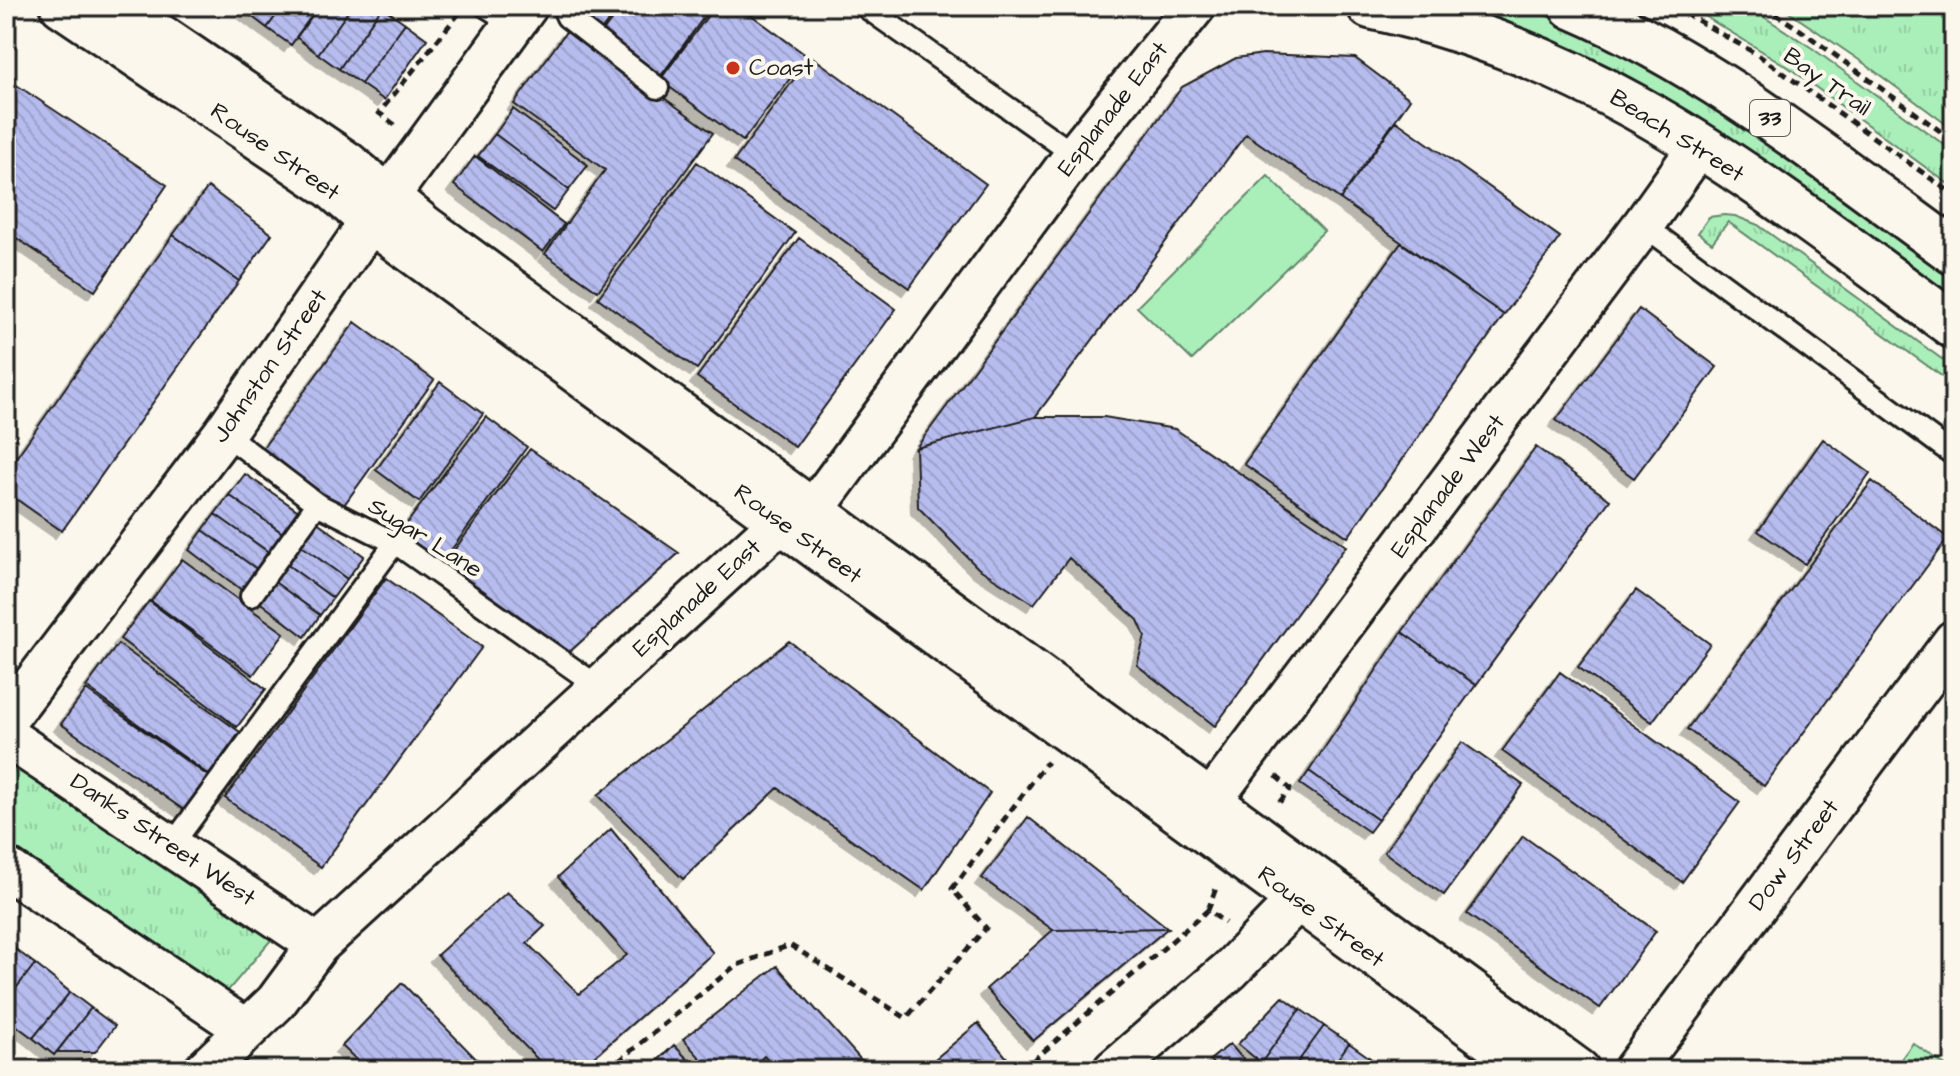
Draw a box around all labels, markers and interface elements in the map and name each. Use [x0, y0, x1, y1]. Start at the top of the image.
street label: Esplanade East [1049, 34, 1177, 184]
street label: Bay Trail [1776, 39, 1878, 125]
place label: Coast [749, 51, 814, 85]
marker: Coast [724, 59, 742, 77]
street label: Beach Street [1603, 81, 1751, 191]
street label: Rouse Street [203, 95, 347, 210]
road number: 33 [1750, 100, 1790, 136]
street label: Johnston Street [204, 282, 336, 450]
street label: Esplanade West [1383, 407, 1514, 565]
street label: Rouse Street [727, 476, 870, 592]
street label: Sugar Lane [361, 489, 489, 587]
street label: Esplanade East [625, 531, 769, 665]
street label: Danks Street West [63, 765, 263, 915]
street label: Dow Street [1741, 792, 1848, 918]
street label: Rouse Street [1250, 858, 1392, 976]

